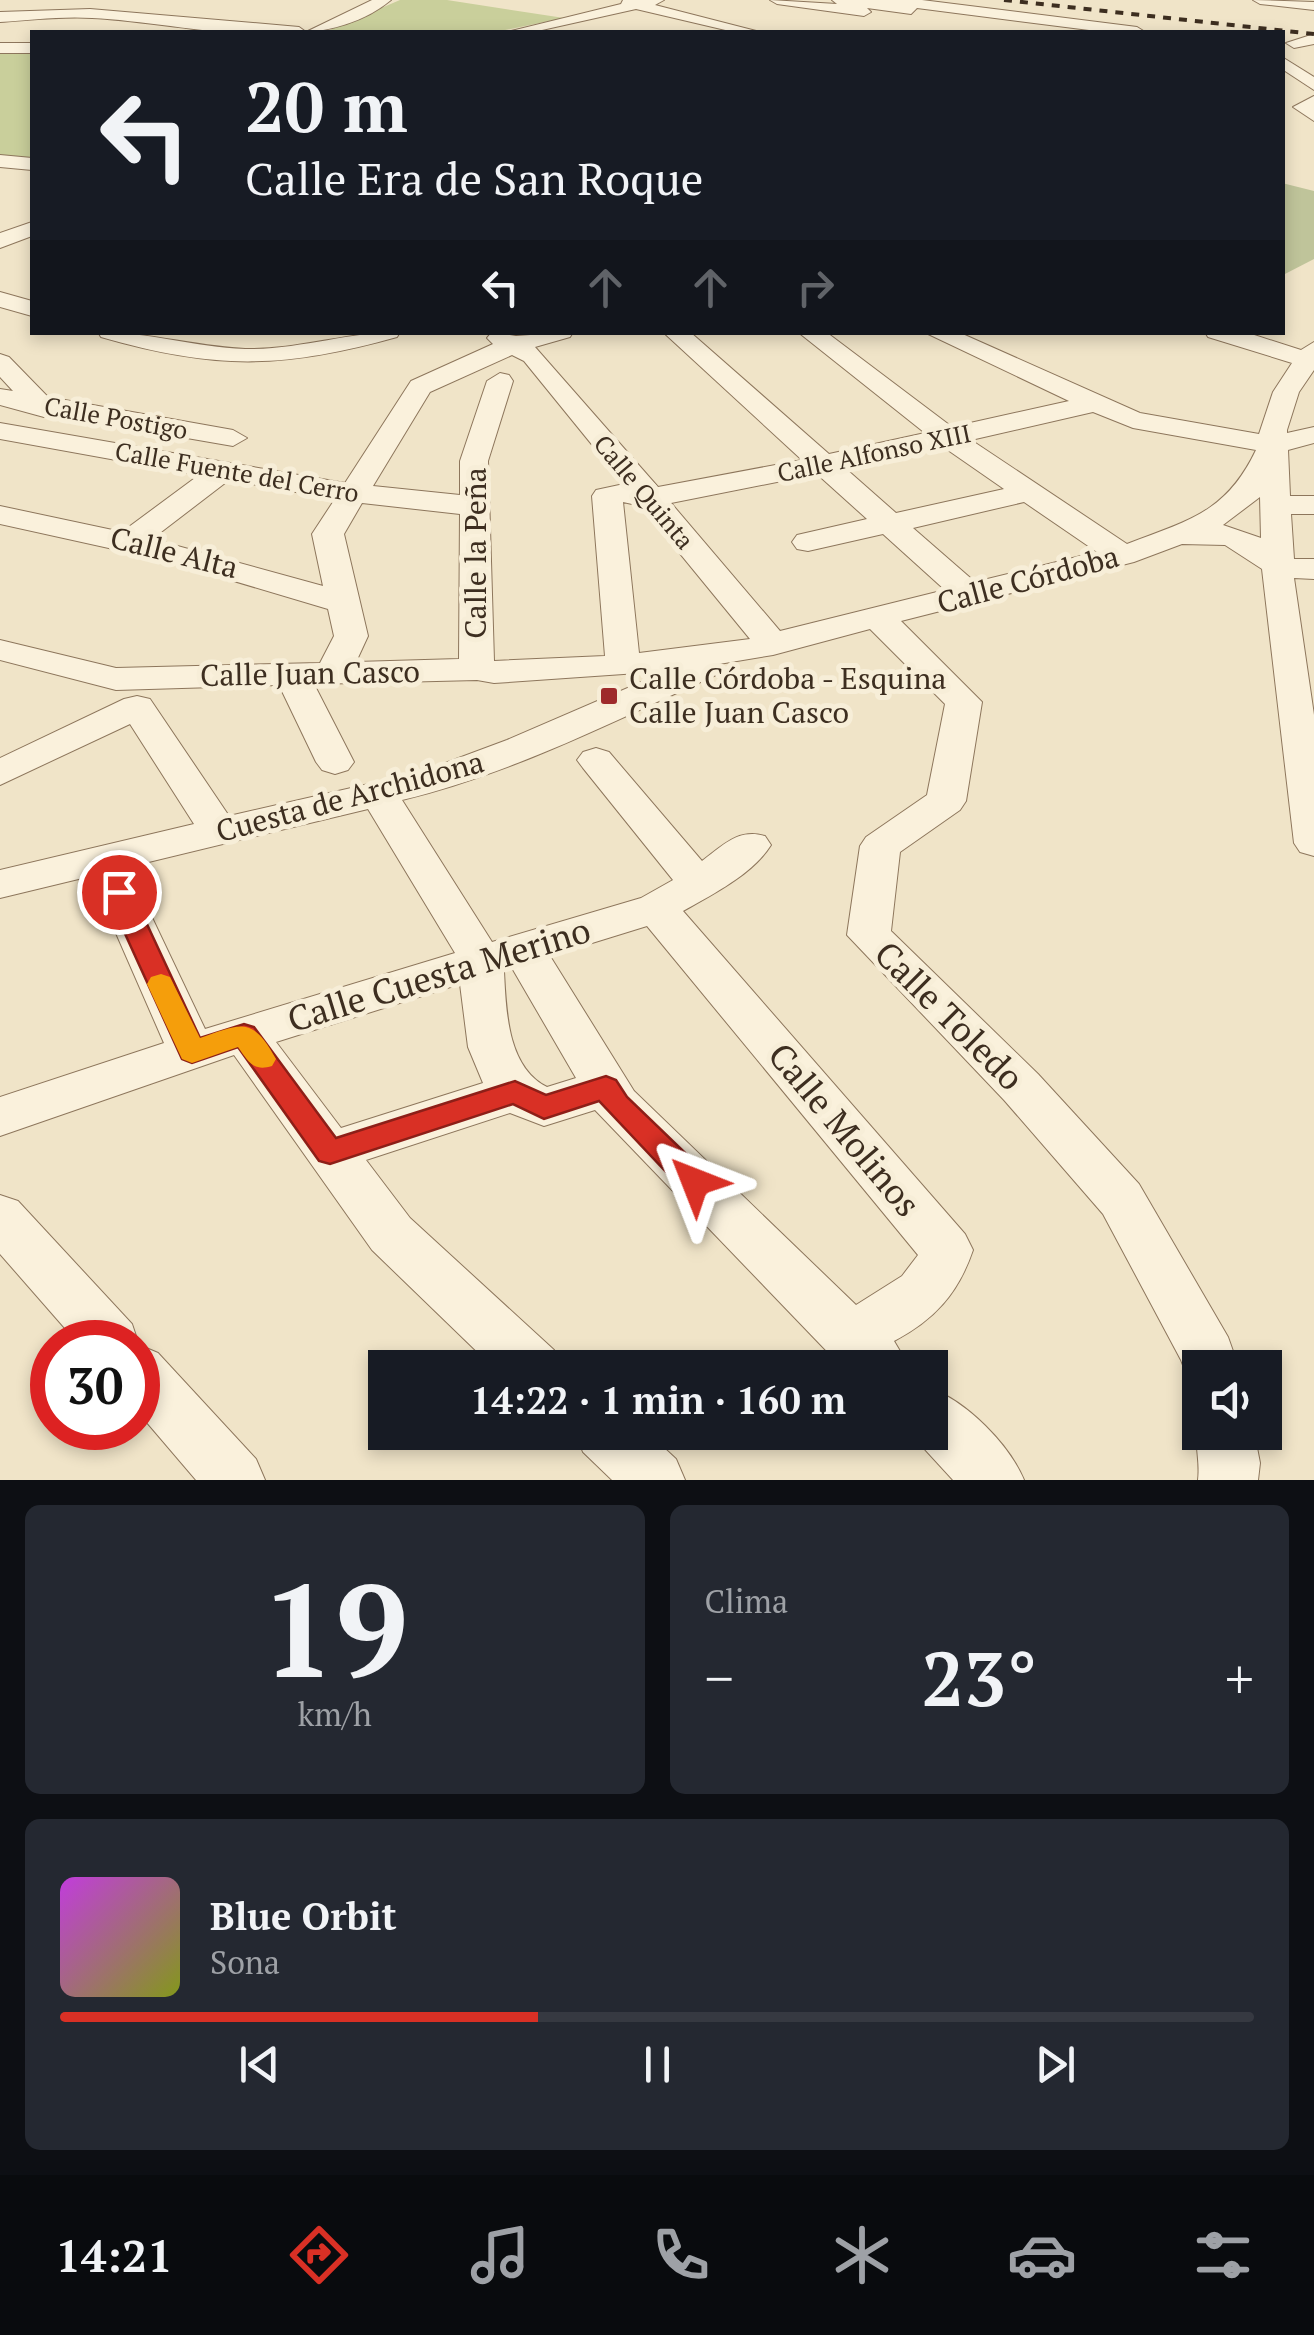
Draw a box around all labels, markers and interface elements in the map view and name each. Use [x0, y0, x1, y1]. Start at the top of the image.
text: 20 m [245, 59, 408, 152]
icon: left [80, 70, 210, 200]
text: Calle Era de San Roque [245, 148, 703, 208]
icon: left [473, 260, 528, 315]
icon: ahead [578, 260, 633, 315]
icon: ahead [683, 260, 738, 315]
icon: right [788, 260, 843, 315]
street label: Calle Postigo [42, 389, 190, 446]
street label: Calle Alfonso XIII [774, 416, 974, 489]
street label: Calle Quinta [587, 428, 702, 556]
street label: Calle Fuente del Cerro [113, 434, 362, 509]
street label: Calle la Peña [455, 467, 495, 639]
street label: Calle Alta [106, 517, 242, 587]
street label: Calle Córdoba [933, 536, 1123, 622]
street label: Calle Juan Casco [200, 651, 420, 695]
place label: Calle Córdoba - Esquina Calle Juan Casco [629, 658, 946, 732]
marker: Calle Córdoba - Esquina Calle Juan Casco [598, 685, 620, 707]
street label: Cuesta de Archidona [212, 741, 488, 851]
pin [77, 850, 162, 935]
icon: arrive [92, 865, 147, 920]
street label: Calle Cuesta Merino [282, 906, 596, 1042]
street label: Calle Toledo [865, 931, 1034, 1100]
street label: Calle Molinos [759, 1033, 931, 1226]
position arrow [643, 1130, 747, 1234]
speed limit sign: 30 [30, 1320, 160, 1450]
map controls [1182, 1350, 1282, 1450]
button: sound [1182, 1350, 1282, 1450]
text: 14:22 · 1 min · 160 m [470, 1375, 846, 1425]
text: 19 [261, 1542, 408, 1714]
text: Clima [705, 1580, 788, 1622]
text: 23° [921, 1628, 1037, 1727]
text: − [705, 1641, 734, 1714]
text: + [1225, 1641, 1254, 1714]
text: km/h [298, 1693, 372, 1735]
text: Blue Orbit [210, 1891, 397, 1941]
text: Sona [210, 1941, 280, 1983]
icon: previous [232, 2037, 287, 2092]
icon: pause [630, 2037, 685, 2092]
icon: next [1028, 2037, 1083, 2092]
icon: directions [284, 2220, 354, 2290]
icon: music [465, 2220, 535, 2290]
icon: phone [646, 2220, 716, 2290]
icon: climate [827, 2220, 897, 2290]
icon: car [1007, 2220, 1077, 2290]
icon: filters [1188, 2220, 1258, 2290]
text: 14:21 [55, 2225, 173, 2285]

